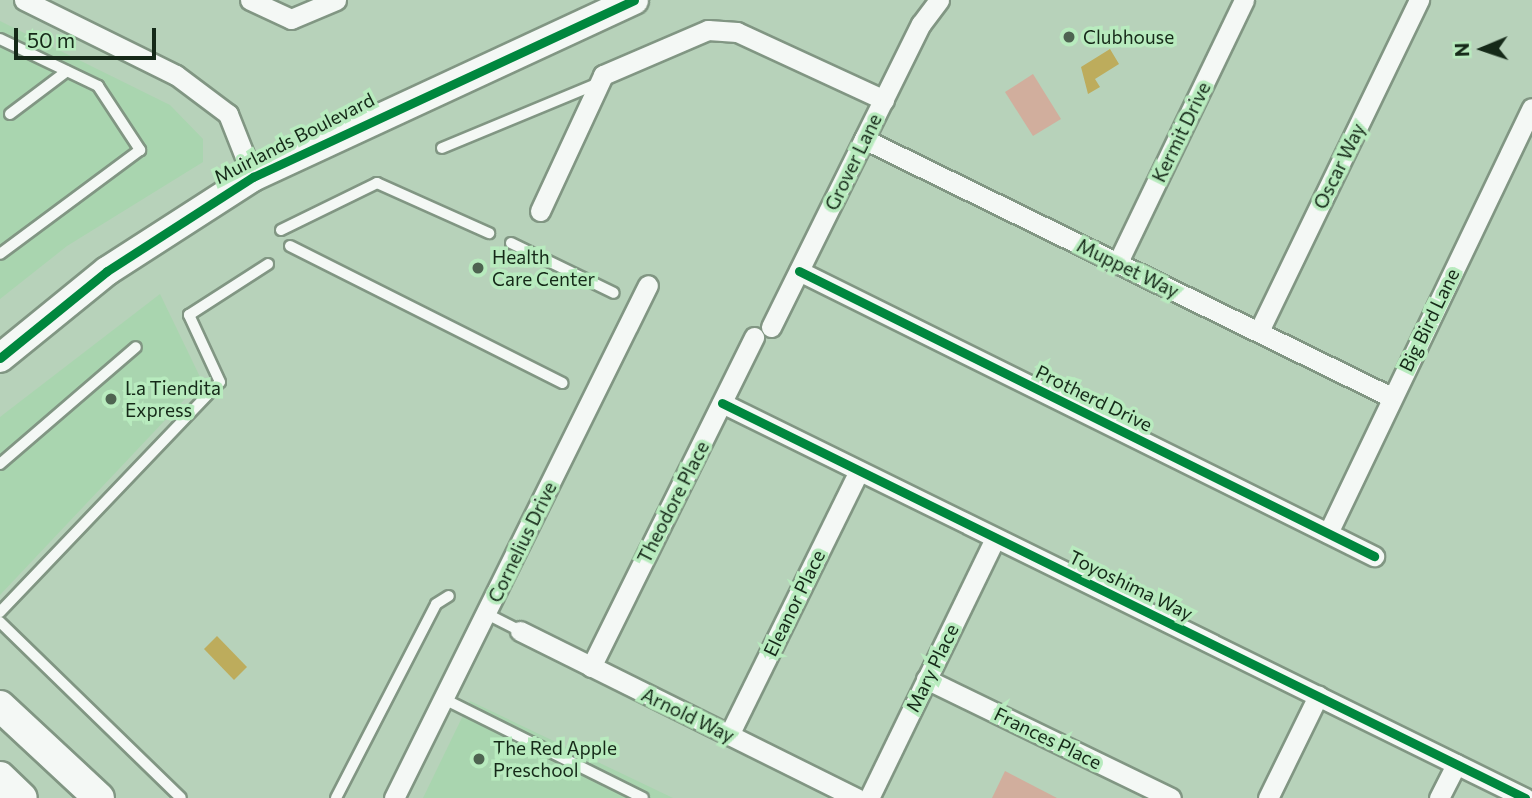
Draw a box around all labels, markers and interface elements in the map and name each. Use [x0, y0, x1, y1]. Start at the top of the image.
scale bar [18, 14, 159, 58]
north arrow [1448, 14, 1518, 84]
place label: Clubhouse [1083, 26, 1174, 48]
text: 50 m [27, 27, 75, 52]
marker: Clubhouse [1061, 29, 1077, 45]
text: N [1450, 42, 1473, 57]
street label: Kermit Drive [1147, 78, 1215, 186]
street label: Muirlands Boulevard [210, 88, 378, 188]
street label: Grover Lane [820, 110, 886, 214]
street label: Oscar Way [1308, 119, 1370, 213]
street label: Muppet Way [1073, 234, 1183, 302]
place label: Health Care Center [492, 246, 595, 290]
marker: Health Care Center [470, 260, 486, 276]
street label: Big Bird Lane [1394, 265, 1464, 375]
street label: Protherd Drive [1032, 360, 1156, 436]
place label: La Tiendita Express [125, 377, 221, 421]
marker: La Tiendita Express [103, 391, 119, 407]
street label: Theodore Place [632, 437, 714, 567]
street label: Cornelius Drive [483, 478, 561, 606]
street label: Toyoshima Way [1065, 545, 1197, 625]
street label: Eleanor Place [758, 546, 830, 660]
street label: Mary Place [901, 620, 963, 716]
street label: Arnold Way [638, 683, 738, 747]
street label: Frances Place [991, 702, 1105, 774]
place label: The Red Apple Preschool [493, 737, 617, 781]
marker: The Red Apple Preschool [471, 751, 487, 767]

